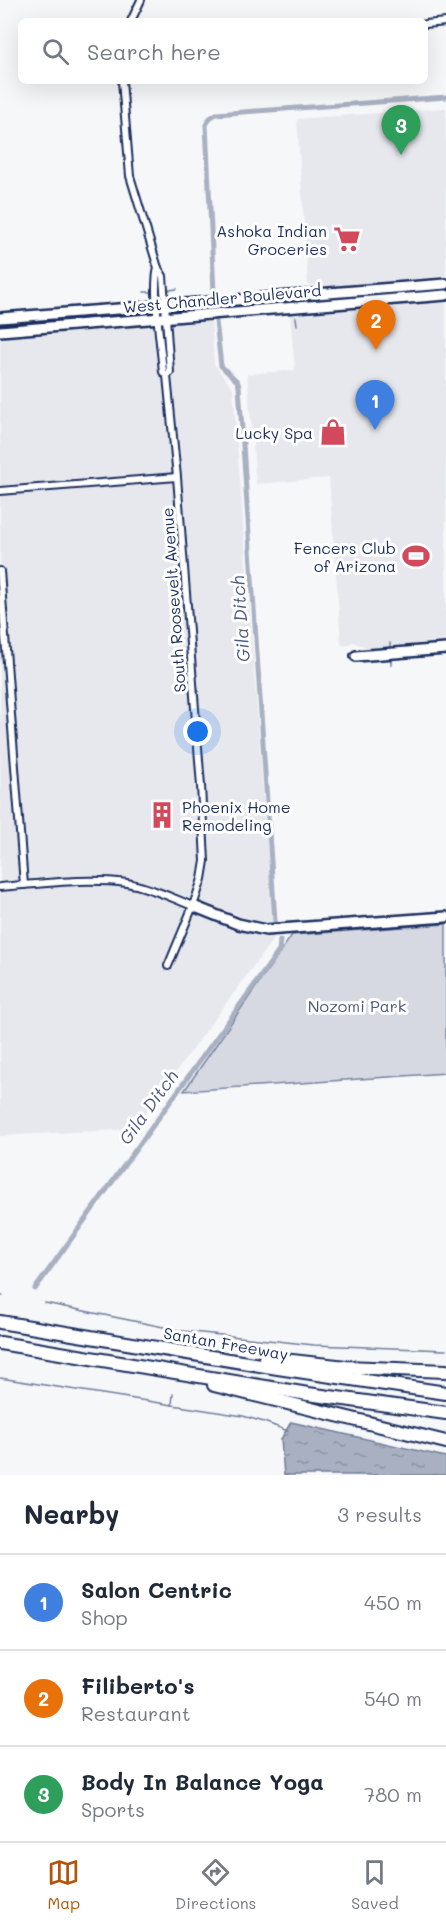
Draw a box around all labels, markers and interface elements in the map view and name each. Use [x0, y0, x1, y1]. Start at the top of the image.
search box [18, 18, 428, 84]
icon: search [39, 35, 72, 68]
text: Search here [87, 37, 221, 66]
pin: 3 [382, 106, 420, 155]
place label: Ashoka Indian Groceries [216, 220, 327, 259]
supermarket icon: Ashoka Indian Groceries [332, 224, 362, 254]
street label: West Chandler Boulevard [122, 279, 322, 317]
pin: 2 [356, 300, 395, 350]
pin: 1 [356, 380, 394, 430]
shop icon: Lucky Spa [318, 417, 348, 447]
place label: Lucky Spa [236, 422, 313, 443]
street label: South Roosevelt Avenue [156, 507, 190, 693]
place label: Fencers Club of Arizona [294, 537, 396, 576]
sports icon: Fencers Club of Arizona [401, 541, 431, 571]
water label: Gila Ditch [225, 575, 255, 663]
your location [183, 717, 212, 746]
place label: Phoenix Home Remodeling [182, 796, 291, 835]
building icon: Phoenix Home Remodeling [147, 800, 177, 830]
park label: Nozomi Park [308, 995, 406, 1016]
water label: Gila Ditch [113, 1065, 183, 1149]
street label: Santan Freeway [162, 1322, 290, 1364]
text: Nearby [24, 1497, 119, 1531]
text: 3 results [337, 1501, 422, 1527]
text: Salon Centric [81, 1575, 232, 1604]
text: 1 [39, 1589, 48, 1615]
text: 450 m [364, 1589, 422, 1615]
text: Shop [81, 1604, 128, 1630]
text: Filiberto's [81, 1671, 195, 1700]
text: 2 [38, 1685, 49, 1711]
text: 540 m [364, 1685, 422, 1711]
text: Restaurant [81, 1700, 191, 1726]
text: Body In Balance Yoga [81, 1767, 324, 1796]
text: 3 [38, 1781, 50, 1807]
text: 780 m [364, 1781, 422, 1807]
text: Sports [81, 1796, 145, 1822]
tab: Map [47, 1856, 80, 1913]
tab: Directions [175, 1856, 256, 1913]
tab: Saved [351, 1856, 399, 1913]

